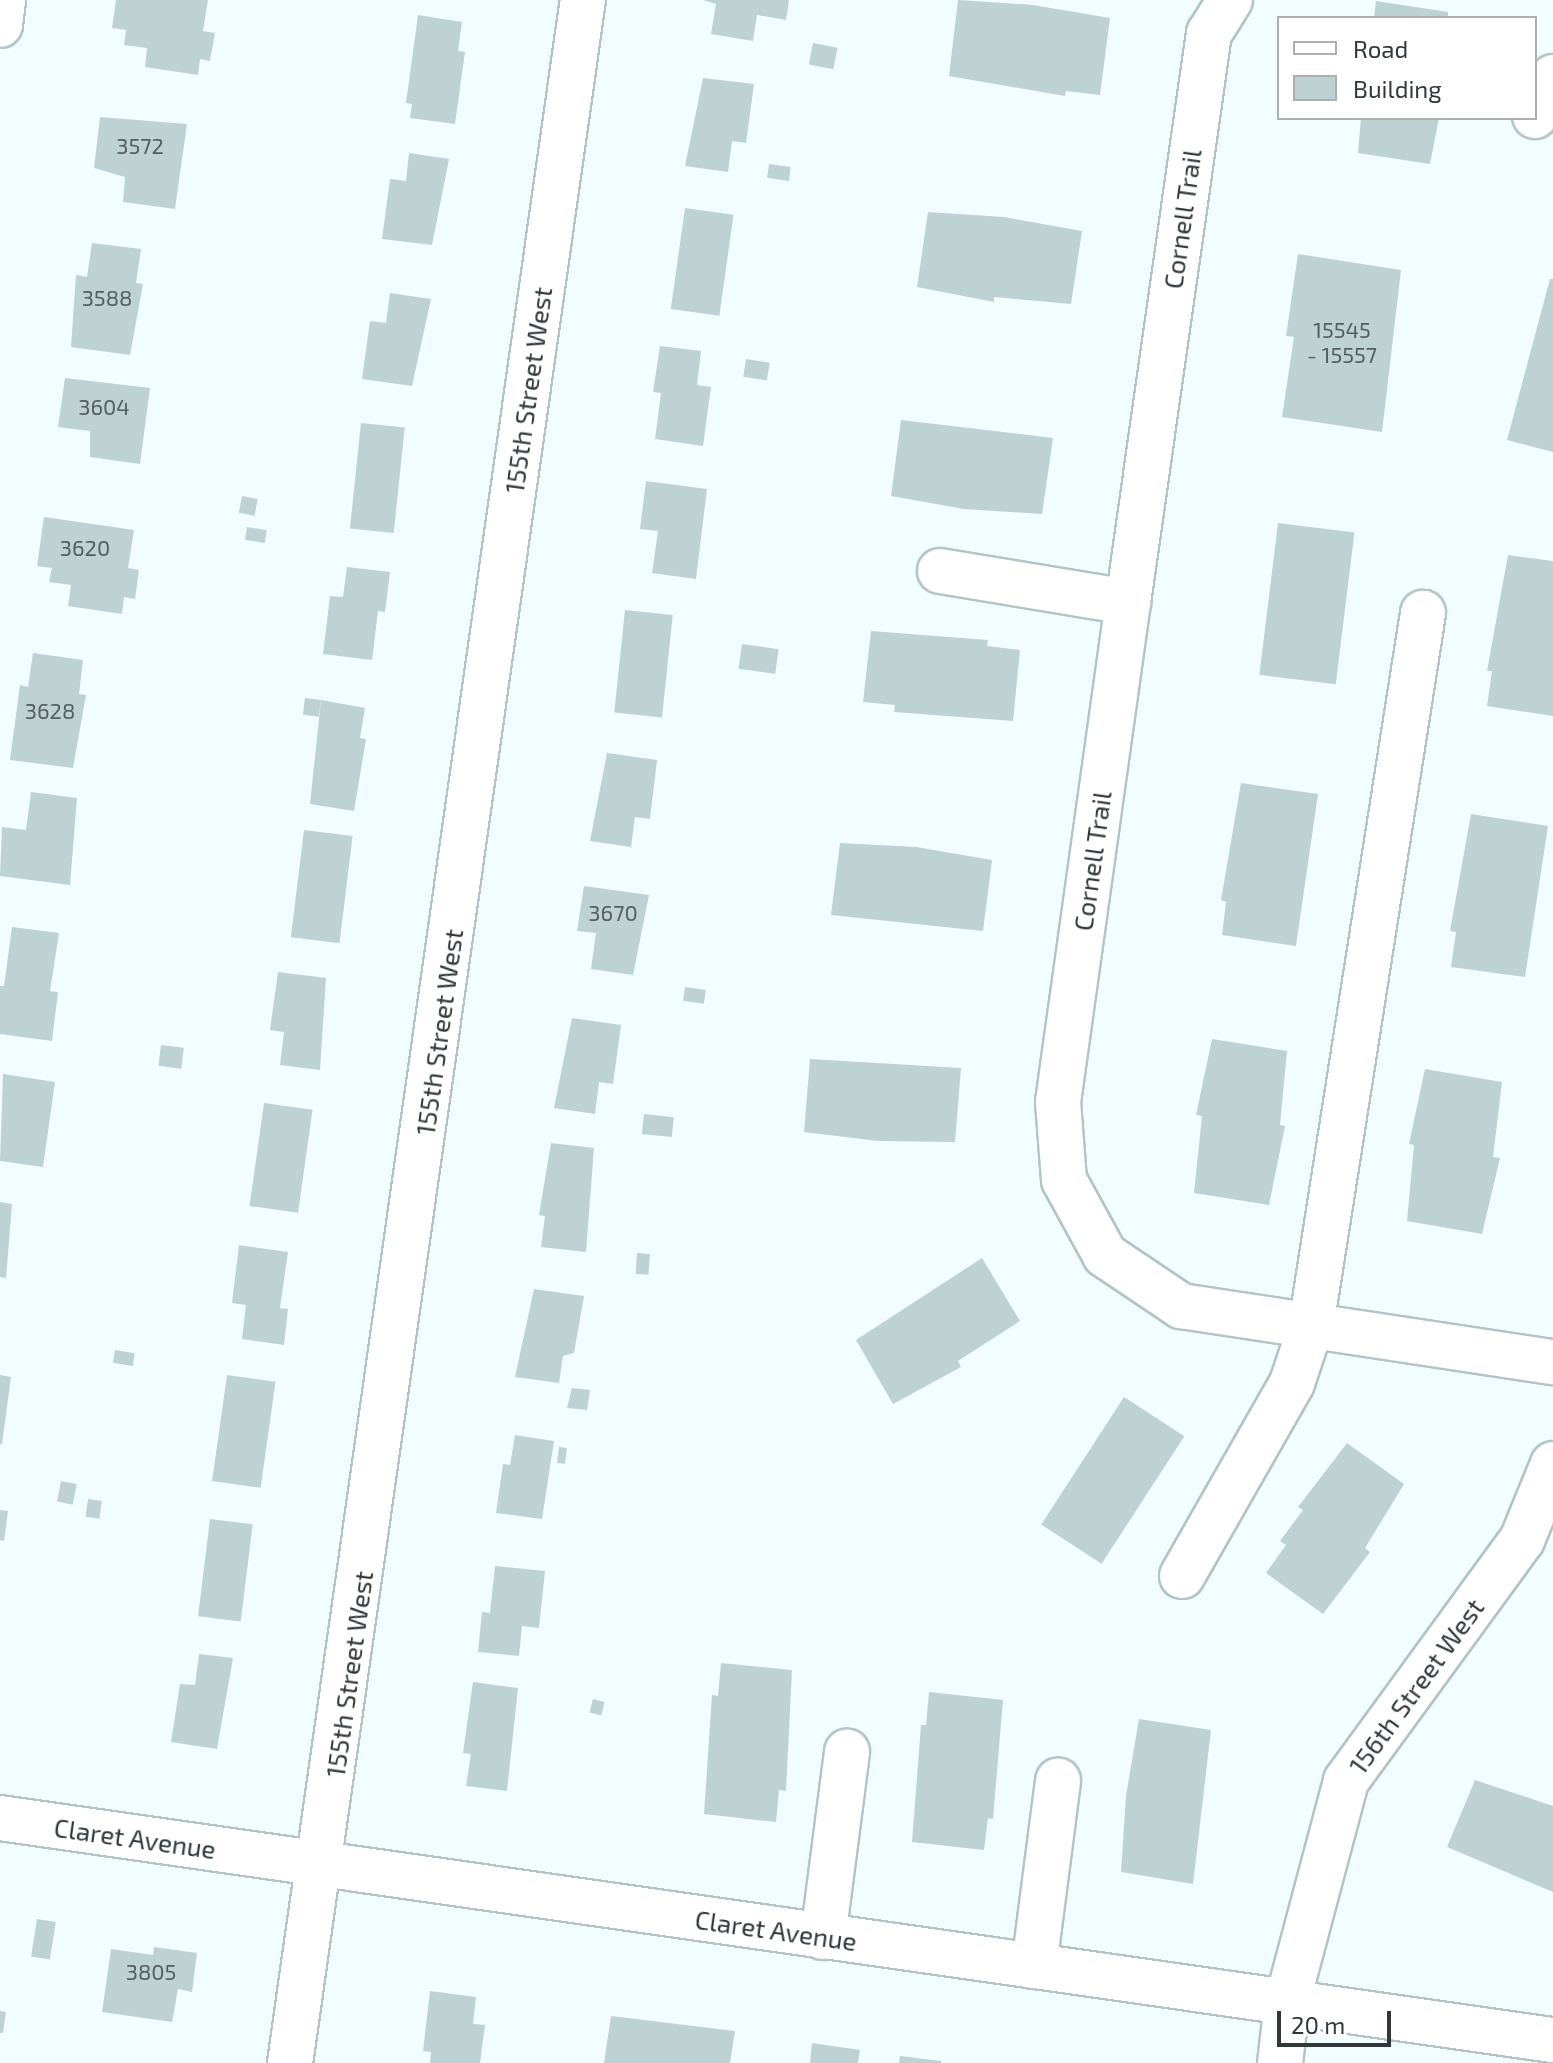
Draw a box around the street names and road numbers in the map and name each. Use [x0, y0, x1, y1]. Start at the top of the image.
street label: Cornell Trail [1157, 147, 1207, 291]
street label: 155th Street West [498, 285, 558, 495]
street label: Cornell Trail [1067, 789, 1117, 933]
street label: 155th Street West [409, 927, 469, 1137]
street label: 155th Street West [319, 1569, 379, 1779]
street label: 156th Street West [1342, 1592, 1490, 1780]
street label: Claret Avenue [52, 1811, 218, 1865]
street label: Claret Avenue [693, 1903, 859, 1957]

